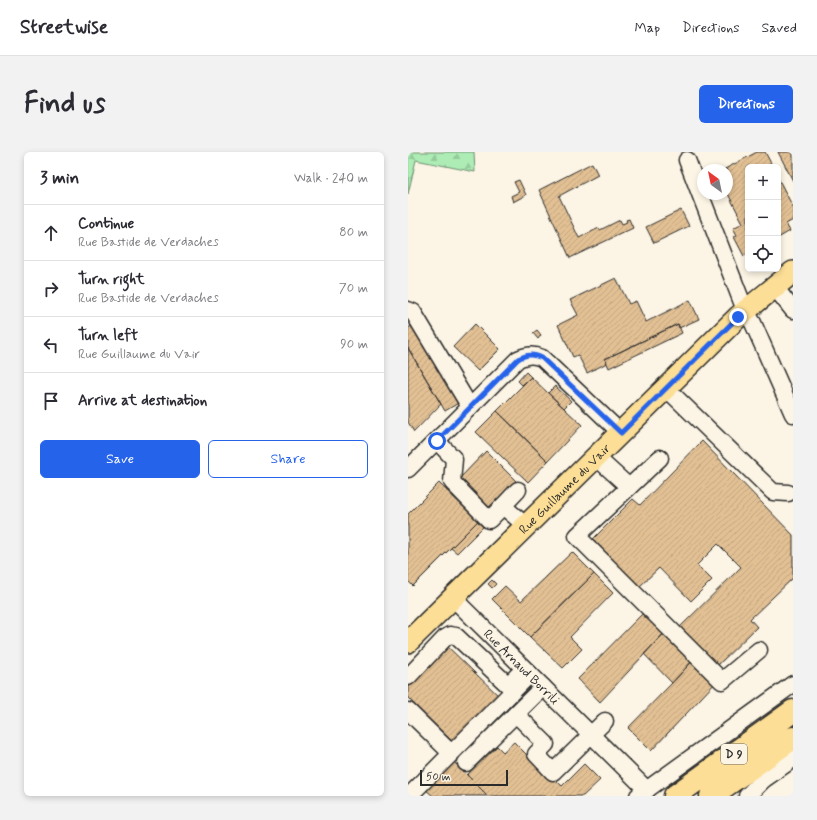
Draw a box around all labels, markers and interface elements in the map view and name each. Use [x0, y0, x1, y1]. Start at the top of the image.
text: Streetwise [20, 15, 108, 40]
text: Map [634, 19, 660, 37]
text: Directions [682, 19, 740, 37]
text: Saved [762, 19, 797, 37]
button: Directions [699, 85, 793, 123]
text: Find us [24, 86, 105, 123]
north arrow [697, 164, 733, 200]
map controls [745, 164, 781, 272]
button: + [745, 164, 781, 200]
text: 3 min [40, 167, 79, 189]
text: Walk · 240 m [294, 170, 368, 187]
button: − [745, 200, 781, 236]
text: Continue [78, 214, 134, 234]
icon: ahead [40, 222, 62, 244]
text: 80 m [339, 224, 368, 241]
text: Rue Bastide de Verdaches [78, 234, 219, 251]
button: locate [745, 236, 781, 272]
text: Turn right [78, 270, 145, 290]
icon: right [40, 278, 62, 300]
text: 70 m [339, 280, 368, 297]
text: Rue Bastide de Verdaches [78, 290, 219, 307]
route end [729, 308, 747, 326]
text: Turn left [78, 326, 138, 346]
icon: left [40, 334, 62, 356]
text: 90 m [340, 336, 368, 353]
text: Rue Guillaume du Vair [78, 346, 200, 363]
icon: arrive [40, 390, 62, 412]
text: Arrive at destination [78, 391, 207, 411]
route start [428, 432, 446, 450]
button: Save [40, 440, 200, 478]
button: Share [208, 440, 368, 478]
street label: Rue Guillaume du Vair [516, 440, 615, 538]
street label: Rue Arnaud Borrili [479, 626, 563, 709]
road number: D 9 [721, 744, 747, 764]
scale bar [420, 768, 508, 787]
text: 50 m [426, 770, 451, 784]

